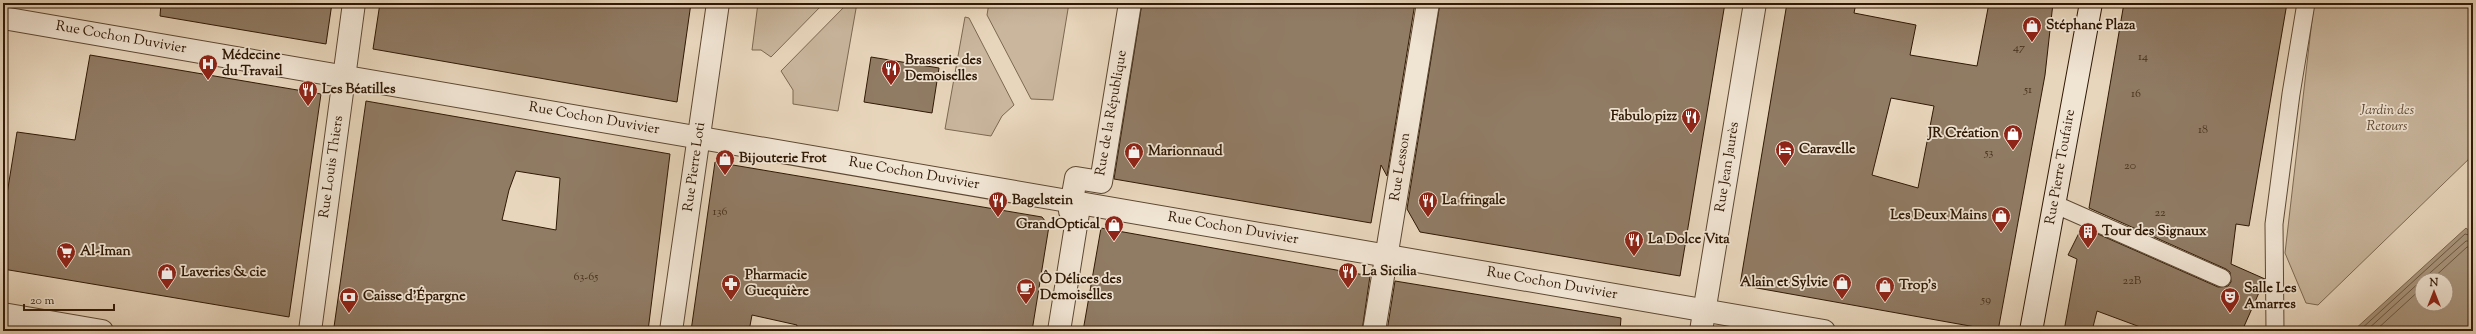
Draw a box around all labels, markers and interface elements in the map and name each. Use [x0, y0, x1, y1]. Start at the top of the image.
shop icon: Stéphane Plaza [2021, 15, 2043, 43]
place label: Stéphane Plaza [2046, 16, 2136, 36]
street label: Rue Cochon Duvivier [54, 17, 189, 59]
house number: 47 [2013, 39, 2025, 57]
place label: Médecine du Travail [222, 46, 283, 82]
house number: 14 [2138, 48, 2148, 66]
street label: Rue de la République [1091, 49, 1133, 177]
place label: Brasserie des Demoiselles [905, 51, 982, 87]
hospital icon: Médecine du Travail [197, 53, 219, 81]
restaurant icon: Brasserie des Demoiselles [880, 58, 902, 86]
restaurant icon: Les Béatilles [297, 79, 319, 107]
place label: Les Béatilles [322, 80, 396, 100]
house number: 51 [2023, 81, 2032, 99]
house number: 16 [2131, 85, 2141, 103]
street label: Rue Cochon Duvivier [527, 98, 662, 140]
park label: Jardin des Retours [2359, 101, 2414, 137]
restaurant icon: Fabulo pizz [1680, 106, 1702, 134]
place label: Fabulo pizz [1611, 107, 1678, 127]
street label: Rue Pierre Toufaire [2041, 108, 2081, 226]
street label: Rue Louis Thiers [315, 115, 349, 219]
street label: Rue Jean Jaurès [1711, 120, 1745, 214]
street label: Rue Pierre Loti [679, 121, 711, 213]
house number: 18 [2198, 121, 2208, 139]
shop icon: JR Création [2002, 123, 2024, 151]
place label: JR Création [1927, 124, 2000, 144]
street label: Rue Lesson [1386, 131, 1416, 203]
hotel icon: Caravelle [1774, 139, 1796, 167]
place label: Caravelle [1799, 140, 1856, 160]
shop icon: Marionnaud [1123, 141, 1145, 169]
place label: Marionnaud [1148, 142, 1223, 162]
house number: 53 [1984, 144, 1994, 162]
shop icon: Bijouterie Frot [714, 148, 736, 176]
place label: Bijouterie Frot [739, 149, 827, 169]
street label: Rue Cochon Duvivier [847, 153, 982, 195]
house number: 20 [2124, 157, 2136, 175]
restaurant icon: Bagelstein [987, 190, 1009, 218]
restaurant icon: La fringale [1417, 190, 1439, 218]
place label: Bagelstein [1012, 191, 1074, 211]
place label: La fringale [1442, 191, 1506, 211]
house number: 136 [713, 203, 727, 221]
house number: 22 [2154, 204, 2166, 222]
shop icon: Les Deux Mains [1990, 205, 2012, 233]
place label: Les Deux Mains [1890, 206, 1987, 226]
street label: Rue Cochon Duvivier [1166, 208, 1301, 250]
shop icon: GrandOptical [1103, 214, 1125, 242]
place label: GrandOptical [1016, 215, 1100, 235]
building icon: Tour des Signaux [2077, 221, 2099, 249]
place label: Tour des Signaux [2102, 222, 2207, 242]
restaurant icon: La Dolce Vita [1623, 229, 1645, 257]
place label: La Dolce Vita [1648, 230, 1730, 250]
supermarket icon: Al-Iman [55, 241, 77, 269]
place label: Al-Iman [80, 242, 132, 262]
restaurant icon: La Sicilia [1337, 261, 1359, 289]
shop icon: Laveries & cie [156, 262, 178, 290]
place label: La Sicilia [1362, 262, 1417, 282]
place label: Laveries & cie [181, 263, 267, 283]
street label: Rue Cochon Duvivier [1485, 263, 1620, 305]
place label: Pharmacie Guequière [745, 266, 809, 302]
house number: 63-65 [574, 268, 598, 286]
place label: Ô Délices des Demoiselles [1040, 269, 1122, 306]
shop icon: Alain et Sylvie [1831, 272, 1853, 300]
house number: 22B [2123, 272, 2142, 290]
north arrow [2414, 272, 2454, 312]
pharmacy icon: Pharmacie Guequière [720, 273, 742, 301]
place label: Alain et Sylvie [1740, 273, 1828, 293]
shop icon: Trop's [1874, 275, 1896, 303]
text: N [2429, 275, 2439, 291]
place label: Trop's [1899, 276, 1937, 296]
cafe icon: Ô Délices des Demoiselles [1015, 277, 1037, 305]
place label: Salle Les Amarres [2244, 279, 2297, 315]
scale bar [24, 286, 114, 312]
bank icon: Caisse d'Épargne [338, 286, 360, 314]
place label: Caisse d'Épargne [363, 286, 466, 307]
theatre icon: Salle Les Amarres [2219, 286, 2241, 314]
house number: 59 [1980, 291, 1991, 309]
text: 20 m [30, 292, 55, 310]

